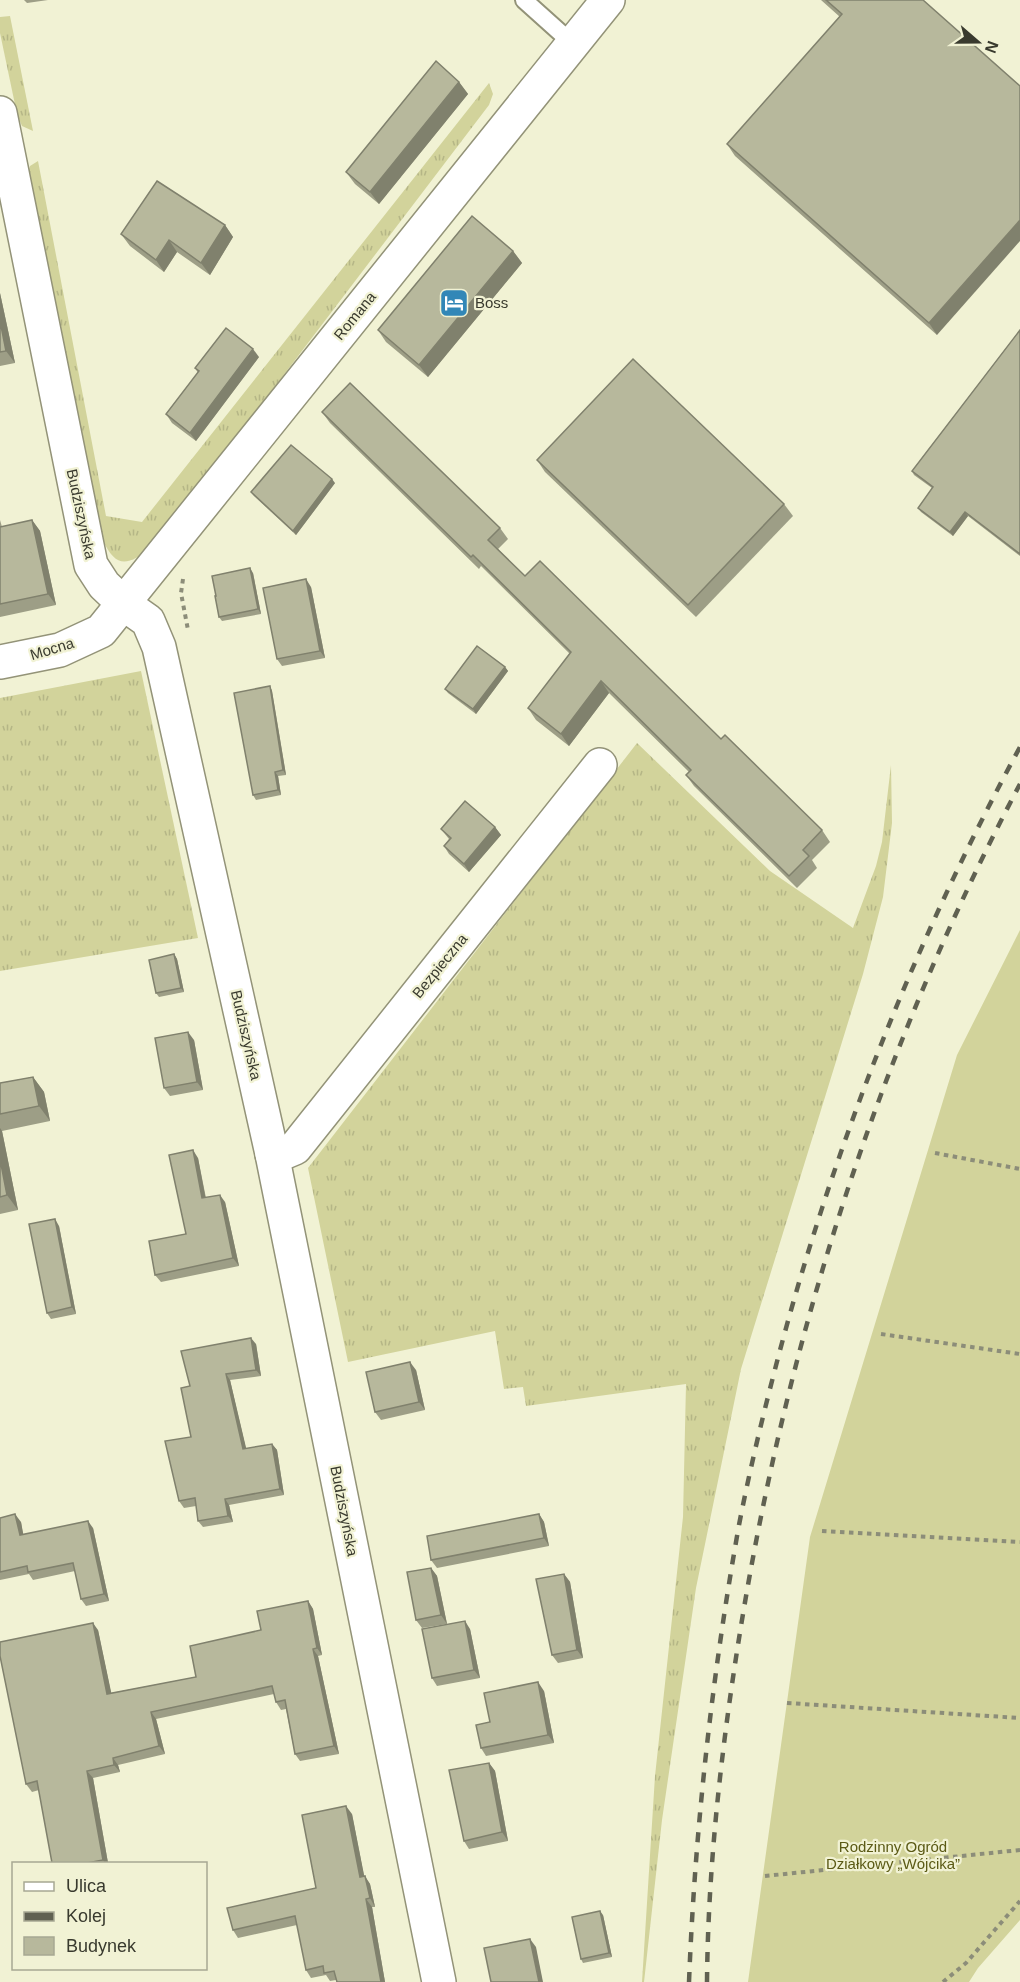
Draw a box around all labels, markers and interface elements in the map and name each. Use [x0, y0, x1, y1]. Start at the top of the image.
north arrow [948, 12, 1008, 72]
text: N [982, 39, 1002, 55]
hotel icon: Boss [438, 287, 470, 319]
street label: Romana [330, 288, 379, 343]
place label: Boss [475, 294, 508, 311]
street label: Budziszyńska [64, 467, 99, 561]
street label: Mocna [28, 634, 76, 663]
street label: Bezpieczna [409, 930, 471, 1001]
street label: Budziszyńska [228, 988, 265, 1082]
street label: Budziszyńska [327, 1464, 362, 1558]
park label: Rodzinny Ogród Działkowy „Wójcika” [826, 1838, 960, 1872]
legend [12, 1862, 207, 1970]
text: Ulica [66, 1876, 107, 1896]
text: Kolej [66, 1906, 106, 1926]
text: Budynek [66, 1936, 137, 1956]

